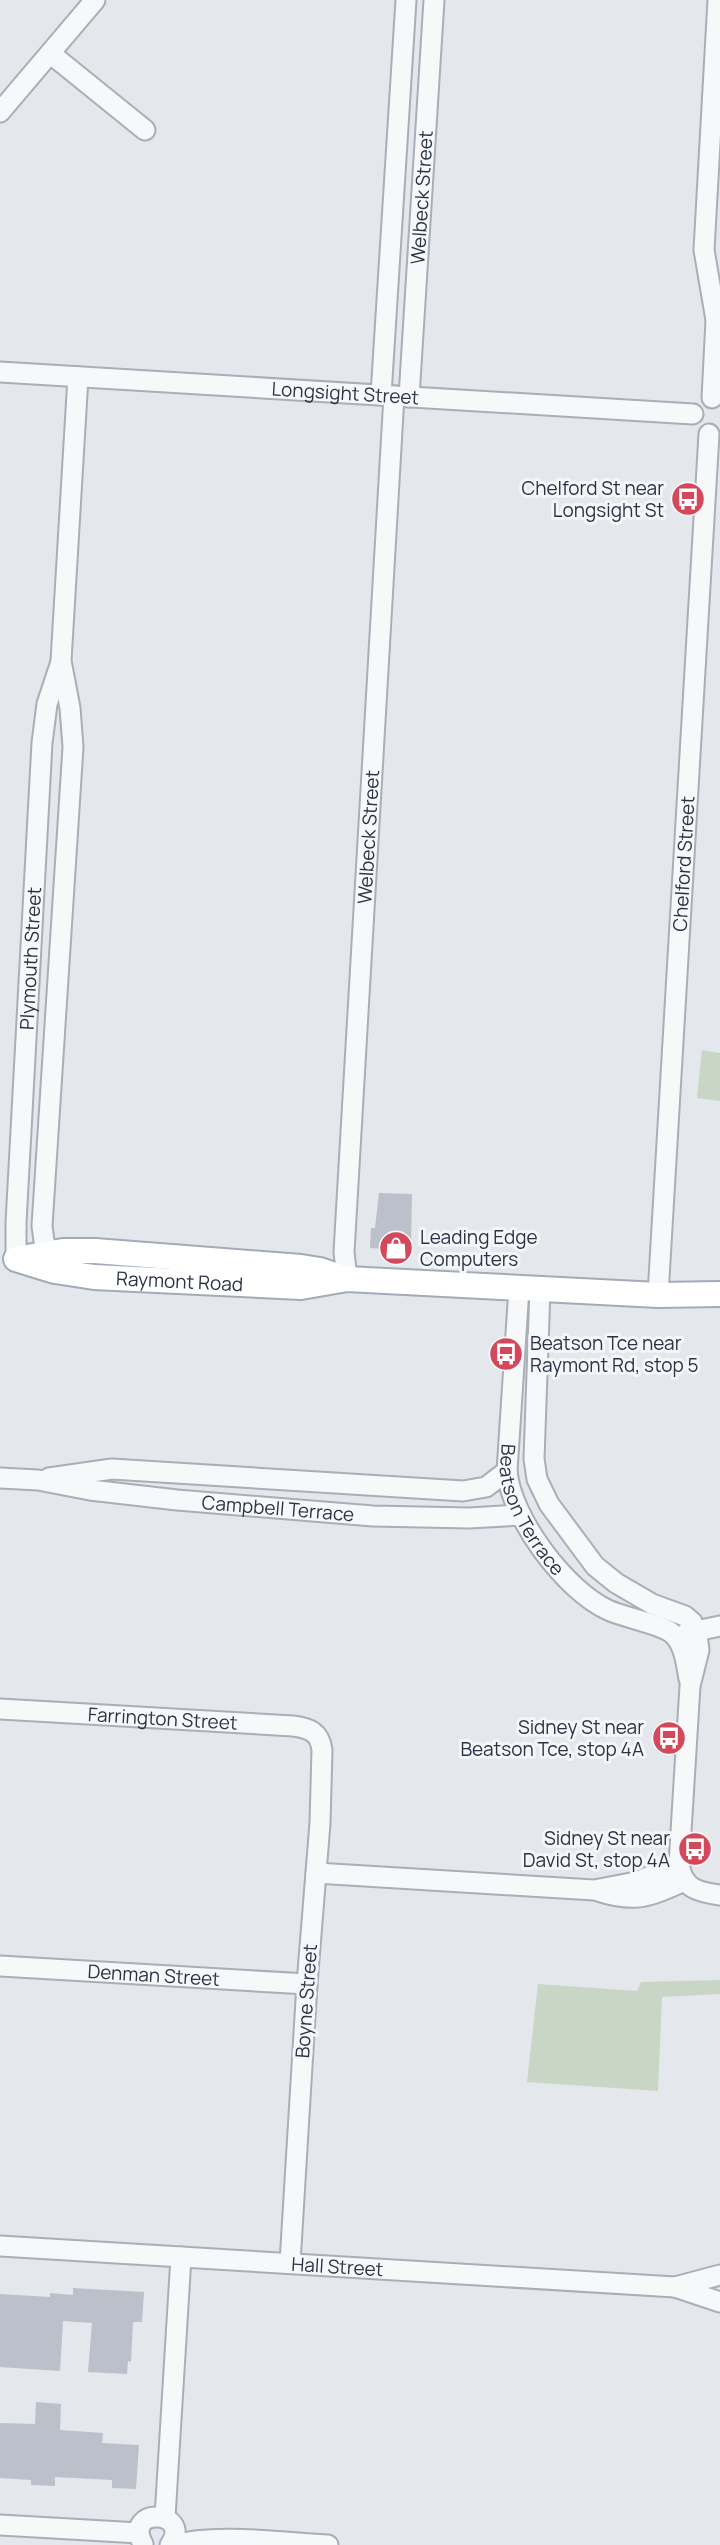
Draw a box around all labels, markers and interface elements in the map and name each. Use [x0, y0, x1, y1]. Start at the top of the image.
street label: Welbeck Street [404, 130, 439, 265]
street label: Longsight Street [271, 375, 420, 410]
place label: Chelford St near Longsight St [522, 475, 664, 523]
bus stop icon: Chelford St near Longsight St [669, 480, 707, 518]
street label: Welbeck Street [351, 769, 385, 905]
street label: Chelford Street [667, 795, 701, 932]
street label: Plymouth Street [13, 886, 47, 1031]
place label: Leading Edge Computers [420, 1224, 538, 1272]
shop icon: Leading Edge Computers [377, 1229, 415, 1267]
street label: Raymont Road [116, 1265, 244, 1297]
place label: Beatson Tce near Raymont Rd, stop 5 [530, 1330, 699, 1378]
bus stop icon: Beatson Tce near Raymont Rd, stop 5 [487, 1335, 525, 1373]
street label: Beatson Terrace [494, 1443, 570, 1581]
street label: Campbell Terrace [201, 1489, 355, 1527]
street label: Farrington Street [87, 1701, 238, 1736]
place label: Sidney St near Beatson Tce, stop 4A [460, 1714, 644, 1762]
bus stop icon: Sidney St near Beatson Tce, stop 4A [650, 1719, 688, 1757]
place label: Sidney St near David St, stop 4A [523, 1825, 670, 1873]
bus stop icon: Sidney St near David St, stop 4A [676, 1830, 714, 1868]
street label: Boyne Street [289, 1943, 323, 2059]
street label: Denman Street [87, 1958, 221, 1992]
street label: Hall Street [291, 2251, 384, 2282]

